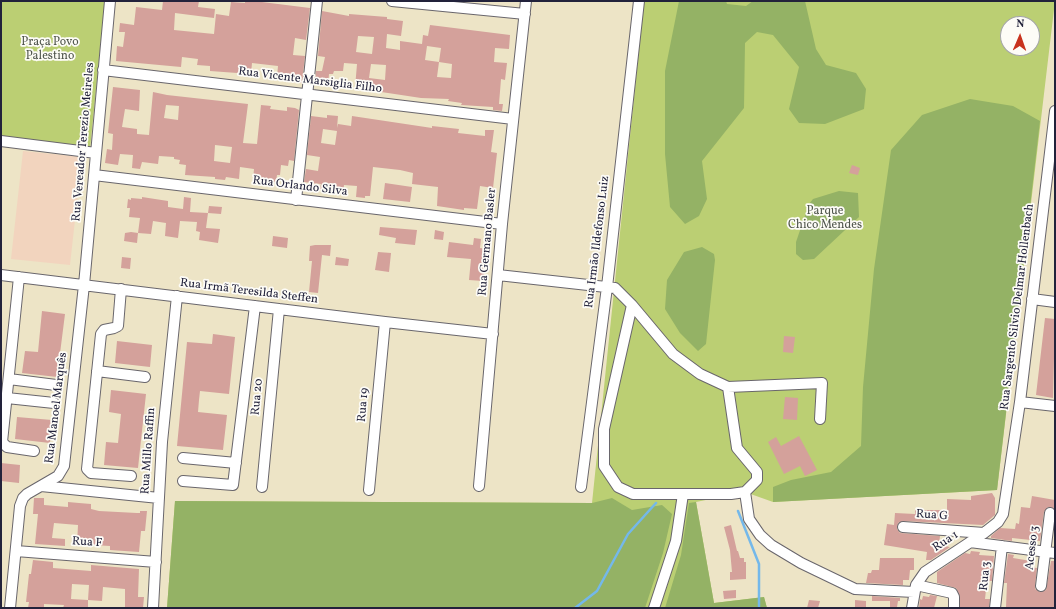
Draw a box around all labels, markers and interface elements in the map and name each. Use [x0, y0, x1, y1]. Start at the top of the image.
north arrow [1000, 16, 1040, 56]
text: N [1016, 17, 1025, 32]
park label: Praça Povo Palestino [21, 36, 79, 64]
street label: Rua Vereador Terezio Meireles [70, 62, 98, 222]
street label: Rua Vicente Marsiglia Filho [237, 65, 383, 97]
street label: Rua Orlando Silva [252, 174, 348, 200]
street label: Rua Irmão Ildefonso Luiz [583, 175, 613, 309]
street label: Rua Germano Basler [476, 187, 500, 297]
street label: Rua Sargento Silvio Delmar Hollenbach [998, 203, 1038, 411]
park label: Parque Chico Mendes [788, 205, 862, 233]
street label: Rua Irmã Teresilda Steffen [179, 276, 319, 308]
street label: Rua Manoel Marquês [43, 352, 71, 464]
street label: Rua 20 [249, 378, 267, 416]
street label: Rua 19 [355, 387, 373, 423]
street label: Rua Millo Raffin [139, 407, 159, 495]
street label: Rua G [915, 508, 949, 524]
street label: Acesso 3 [1023, 525, 1043, 571]
street label: Rua 1 [930, 528, 962, 556]
street label: Rua F [71, 535, 103, 551]
street label: Rua 3 [977, 561, 995, 591]

